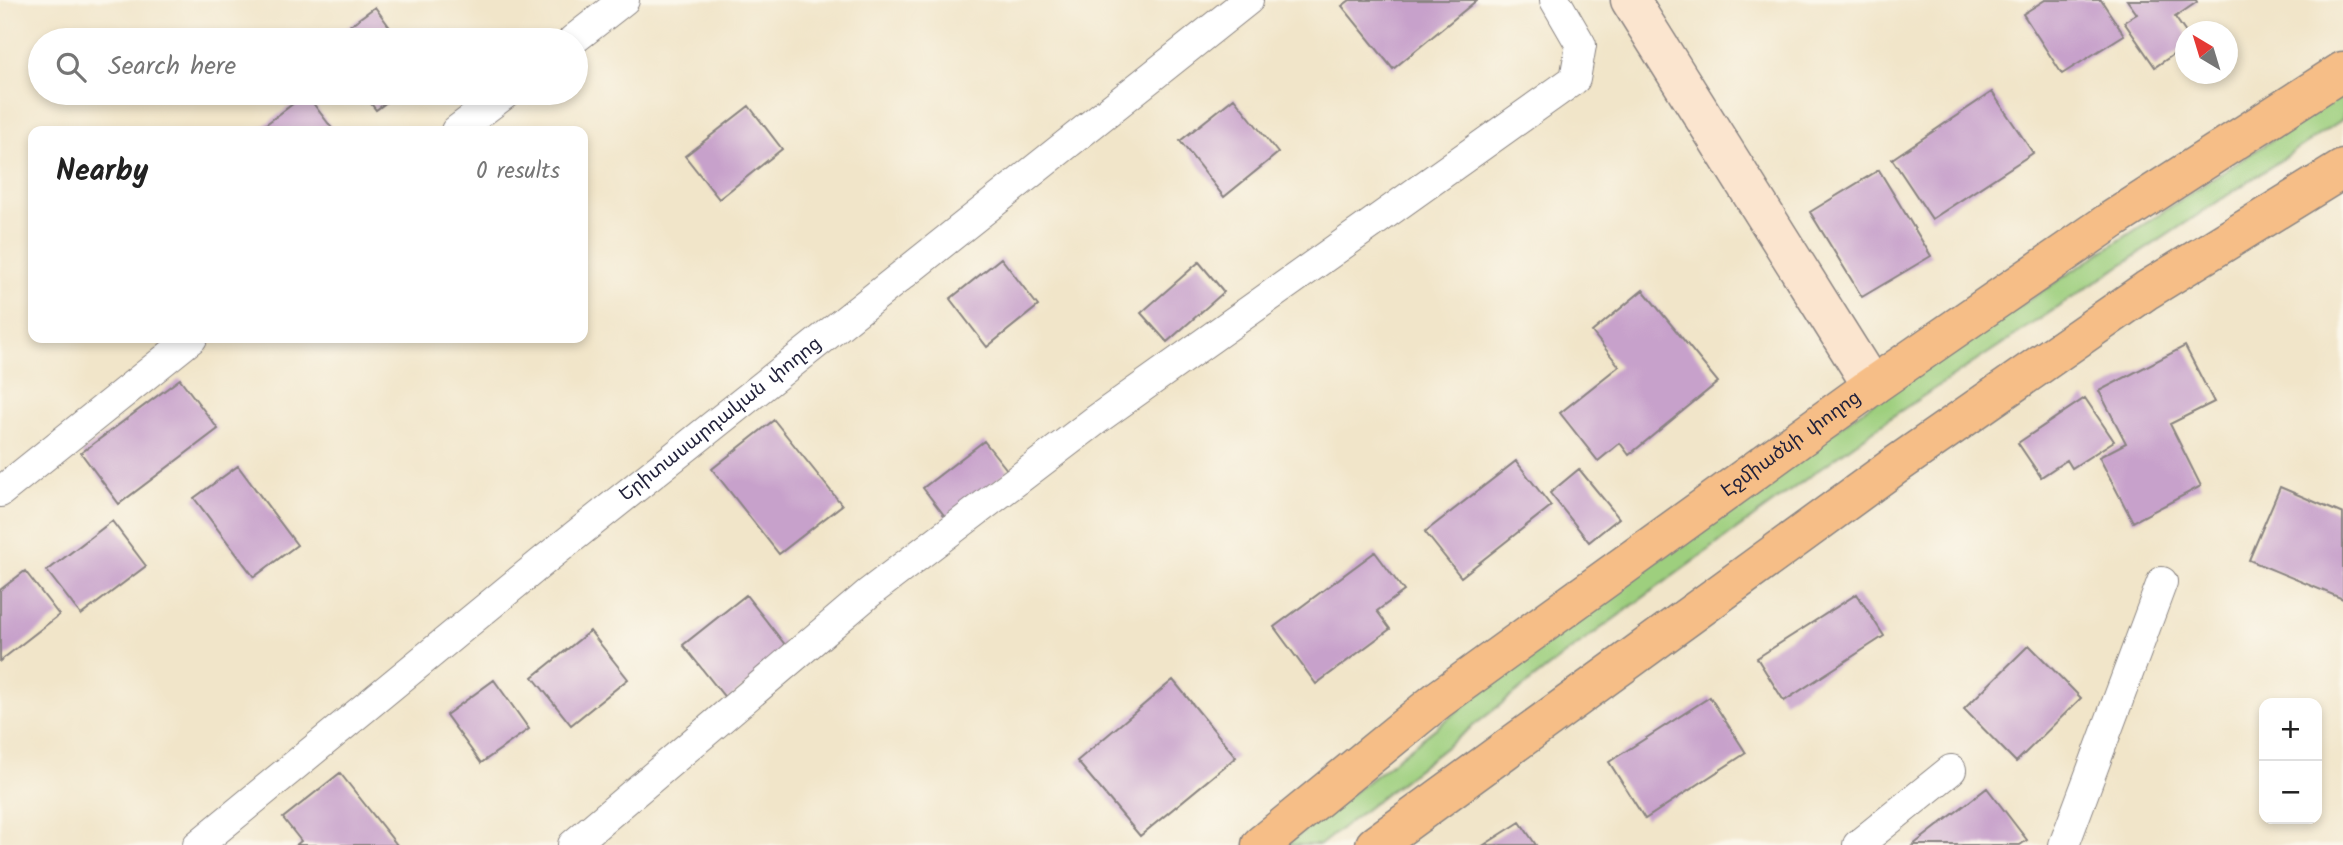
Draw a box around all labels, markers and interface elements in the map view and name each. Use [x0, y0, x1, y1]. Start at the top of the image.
north arrow [2175, 21, 2238, 84]
search box [28, 28, 588, 105]
text: Search here [108, 46, 236, 88]
icon: search [52, 48, 90, 86]
text: Nearby [56, 148, 148, 196]
text: 0 results [476, 154, 560, 190]
street label: Երիտասարդական փողոց [613, 330, 829, 510]
street label: Էջմիածնի փողոց [1715, 383, 1868, 505]
map controls [2259, 698, 2322, 824]
button: + [2259, 698, 2322, 761]
button: − [2259, 761, 2322, 824]

